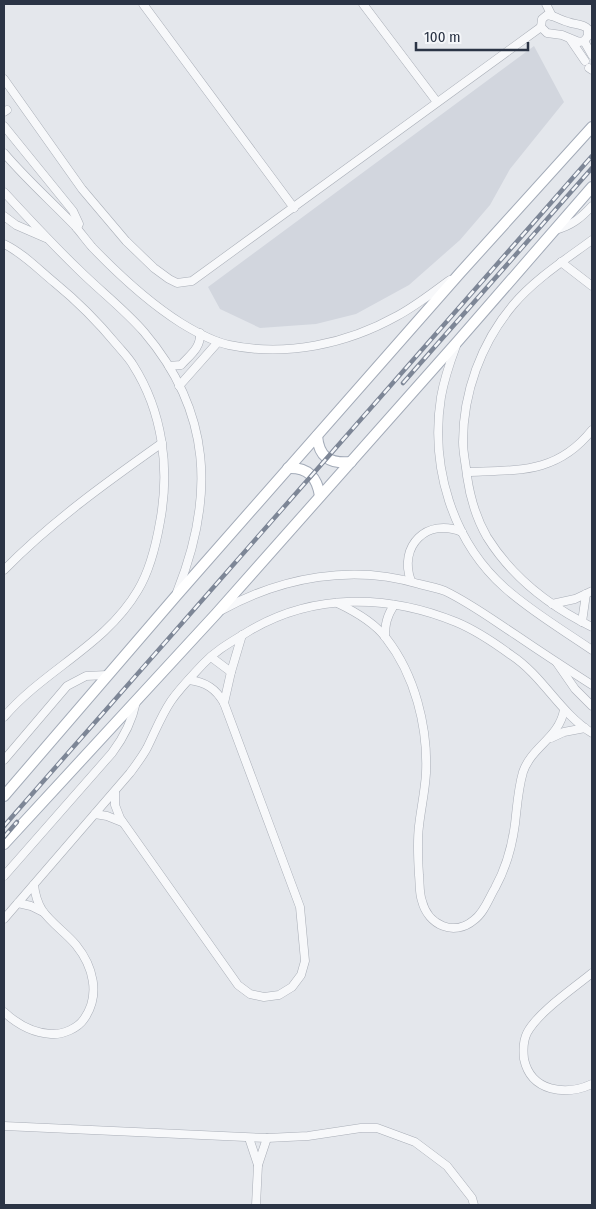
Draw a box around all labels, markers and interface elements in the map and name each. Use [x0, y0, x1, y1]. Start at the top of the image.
scale bar [416, 20, 528, 52]
text: 100 m [424, 28, 461, 46]

